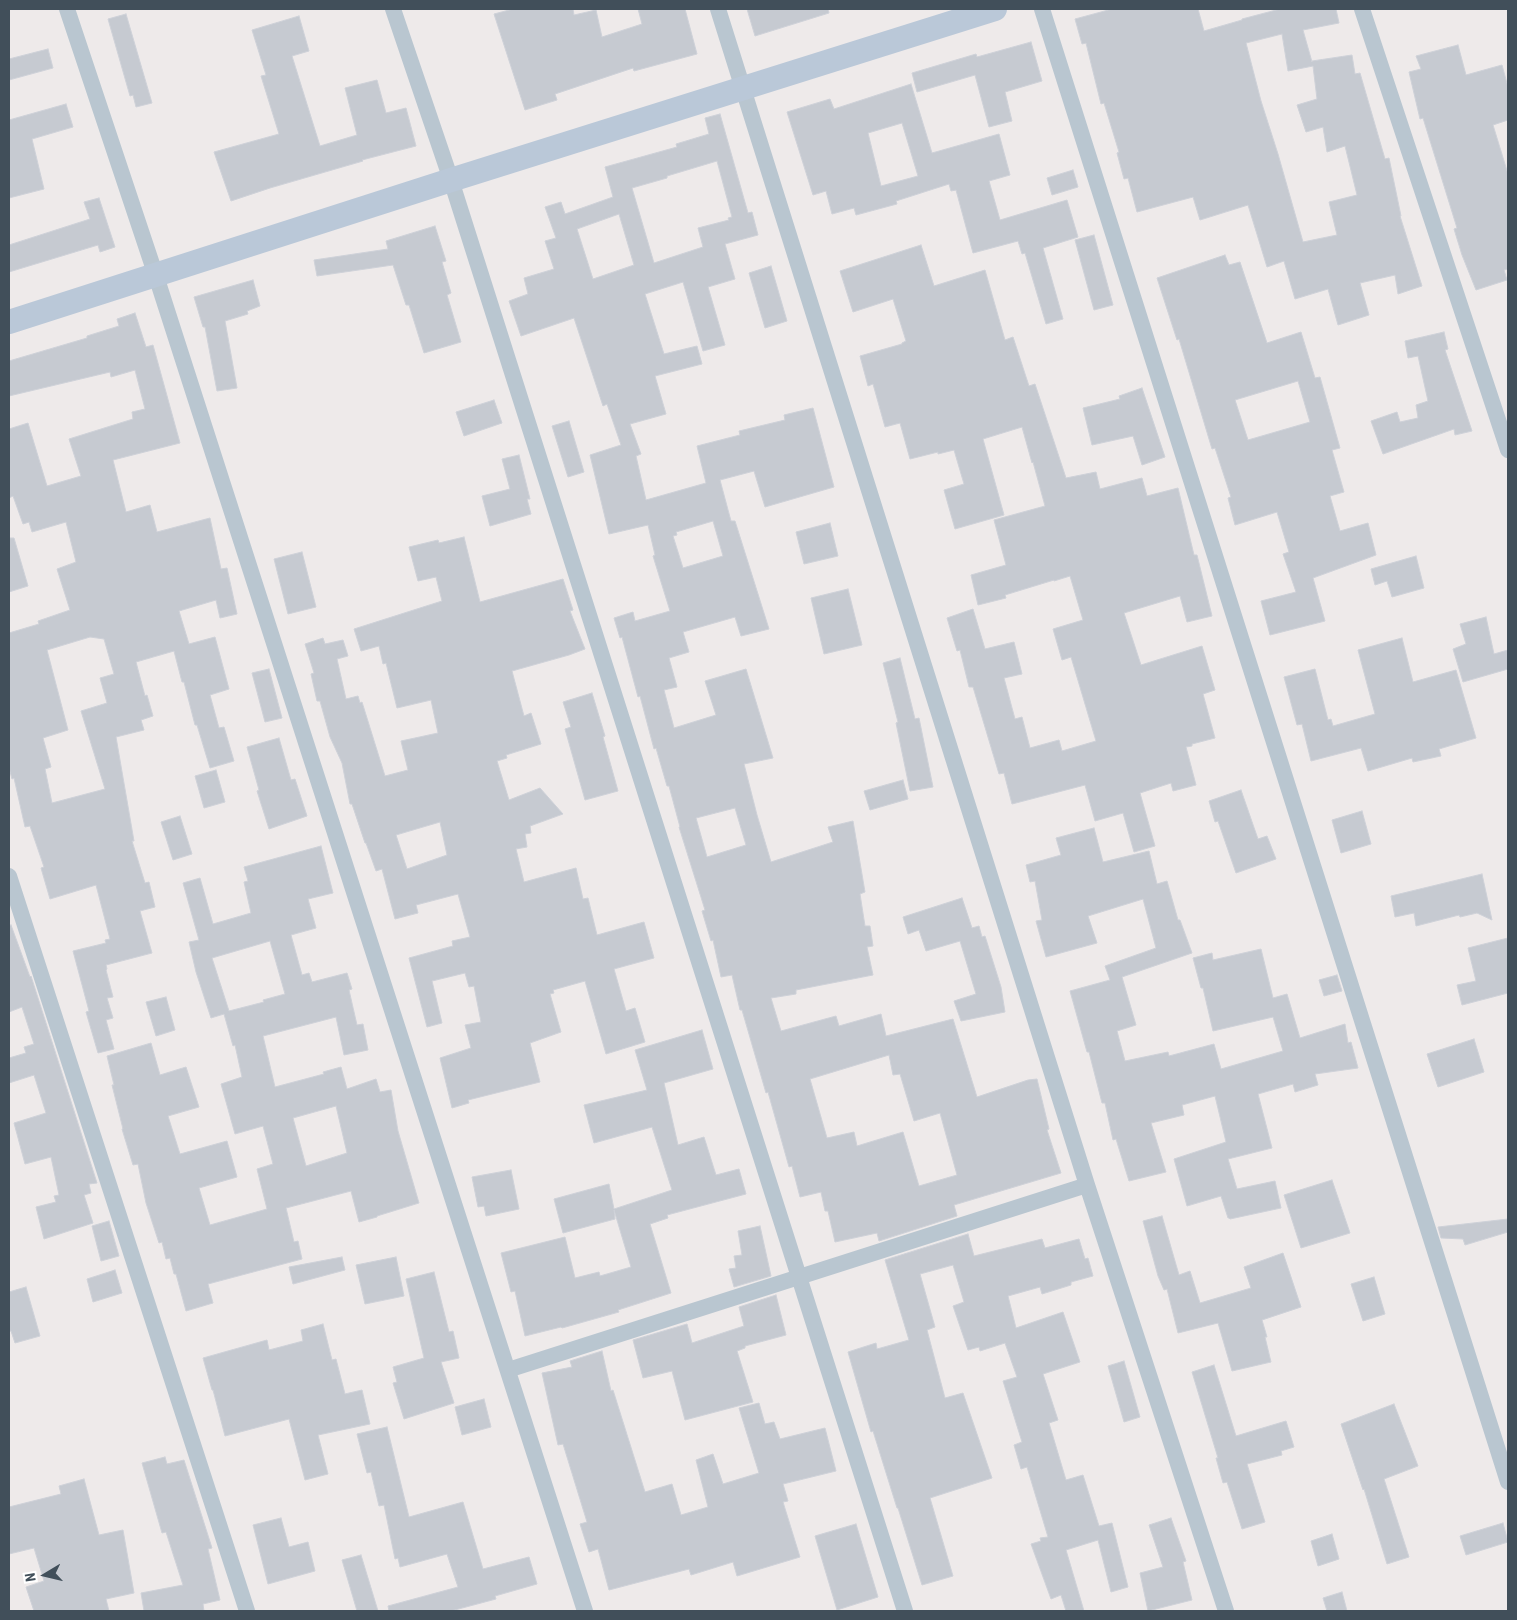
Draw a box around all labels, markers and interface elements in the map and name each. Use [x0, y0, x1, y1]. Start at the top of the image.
north arrow [20, 1550, 70, 1600]
text: N [22, 1572, 39, 1583]

